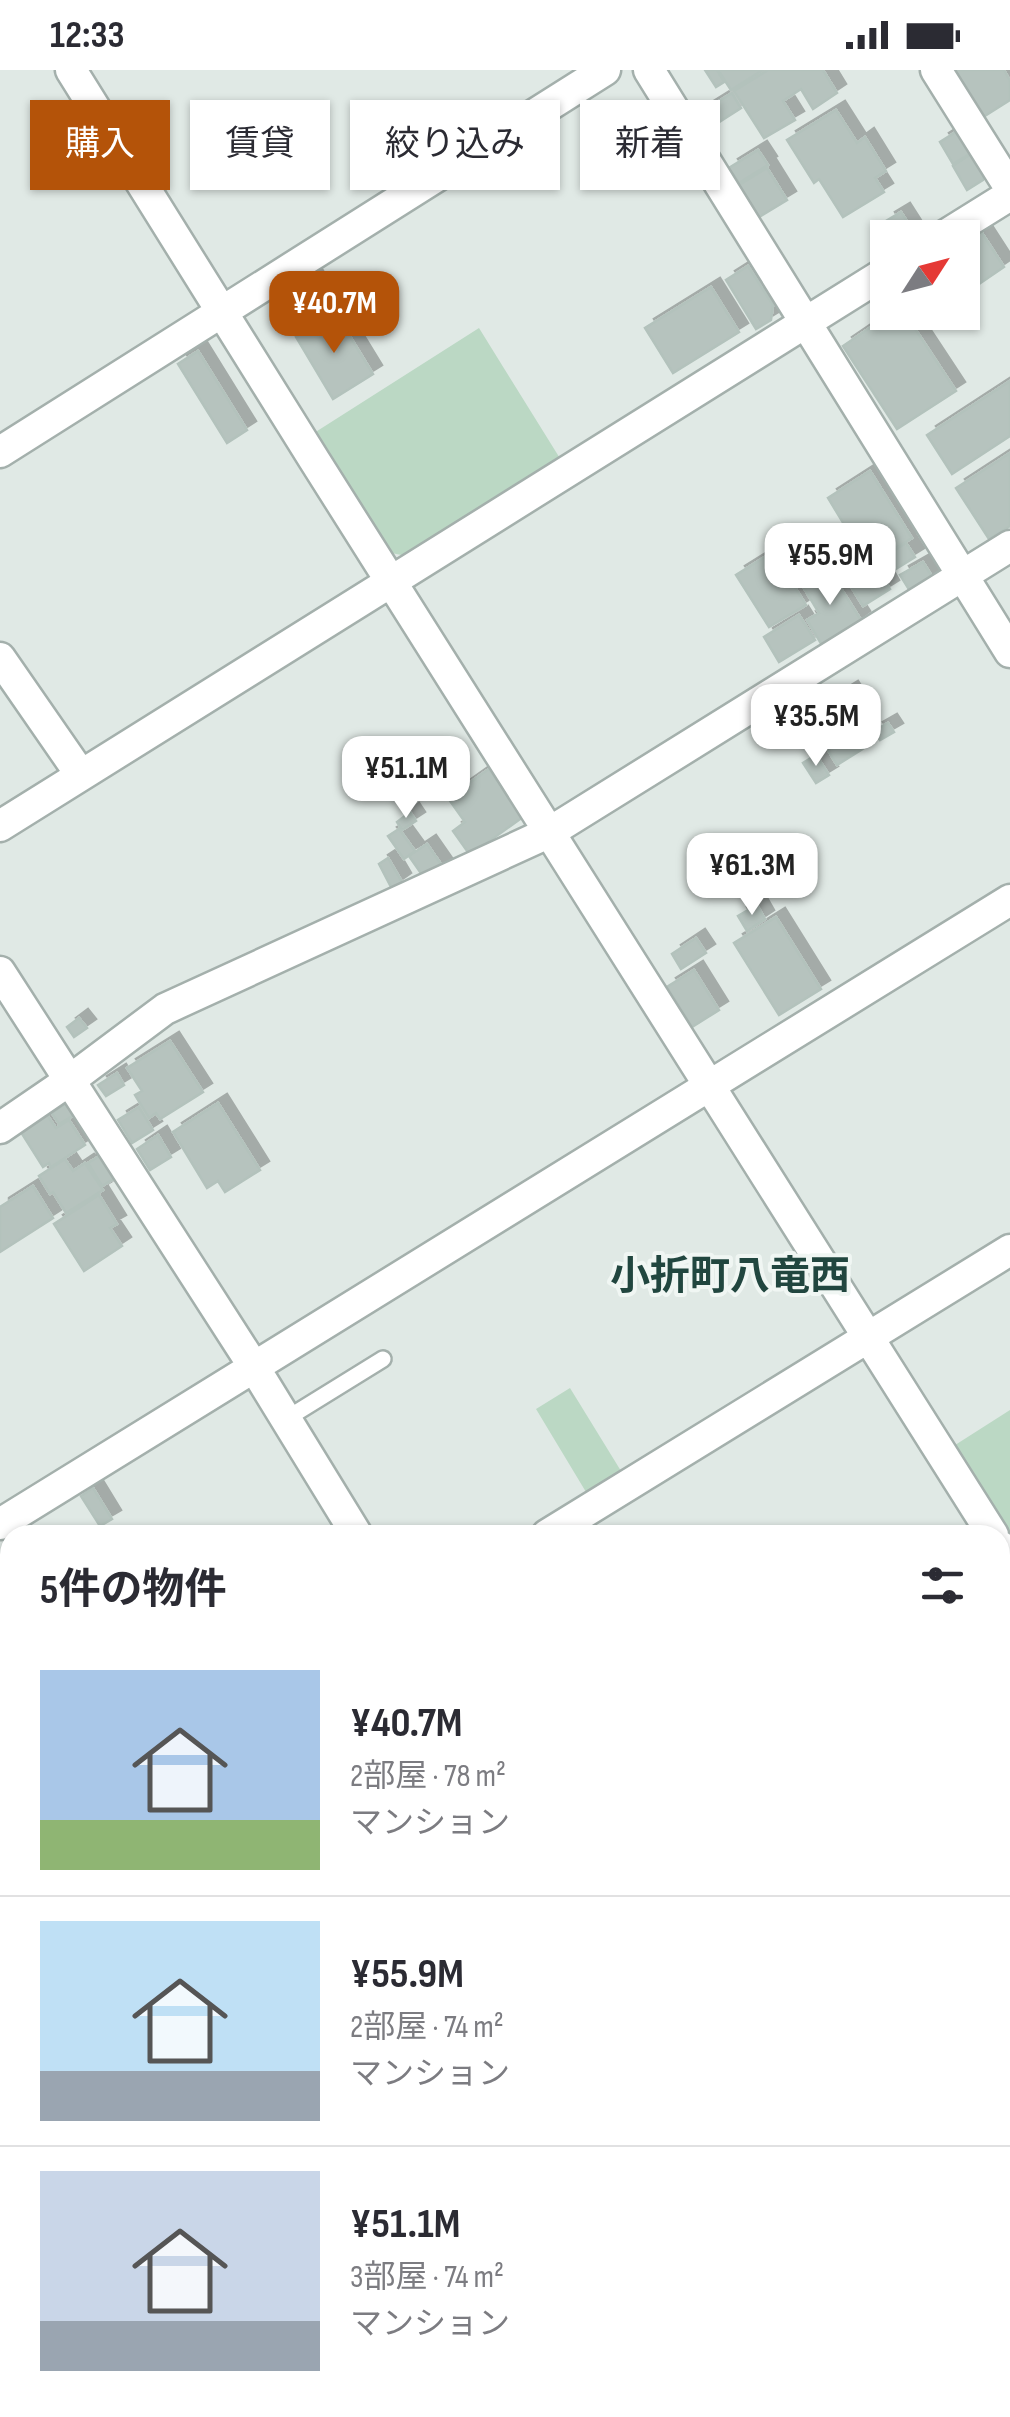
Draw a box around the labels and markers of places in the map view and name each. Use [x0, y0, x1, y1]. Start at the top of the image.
pin: ¥40.7M [253, 271, 415, 356]
pin: ¥55.9M [749, 523, 911, 608]
pin: ¥35.5M [735, 684, 897, 769]
pin: ¥51.1M [325, 736, 487, 821]
pin: ¥61.3M [671, 833, 833, 918]

